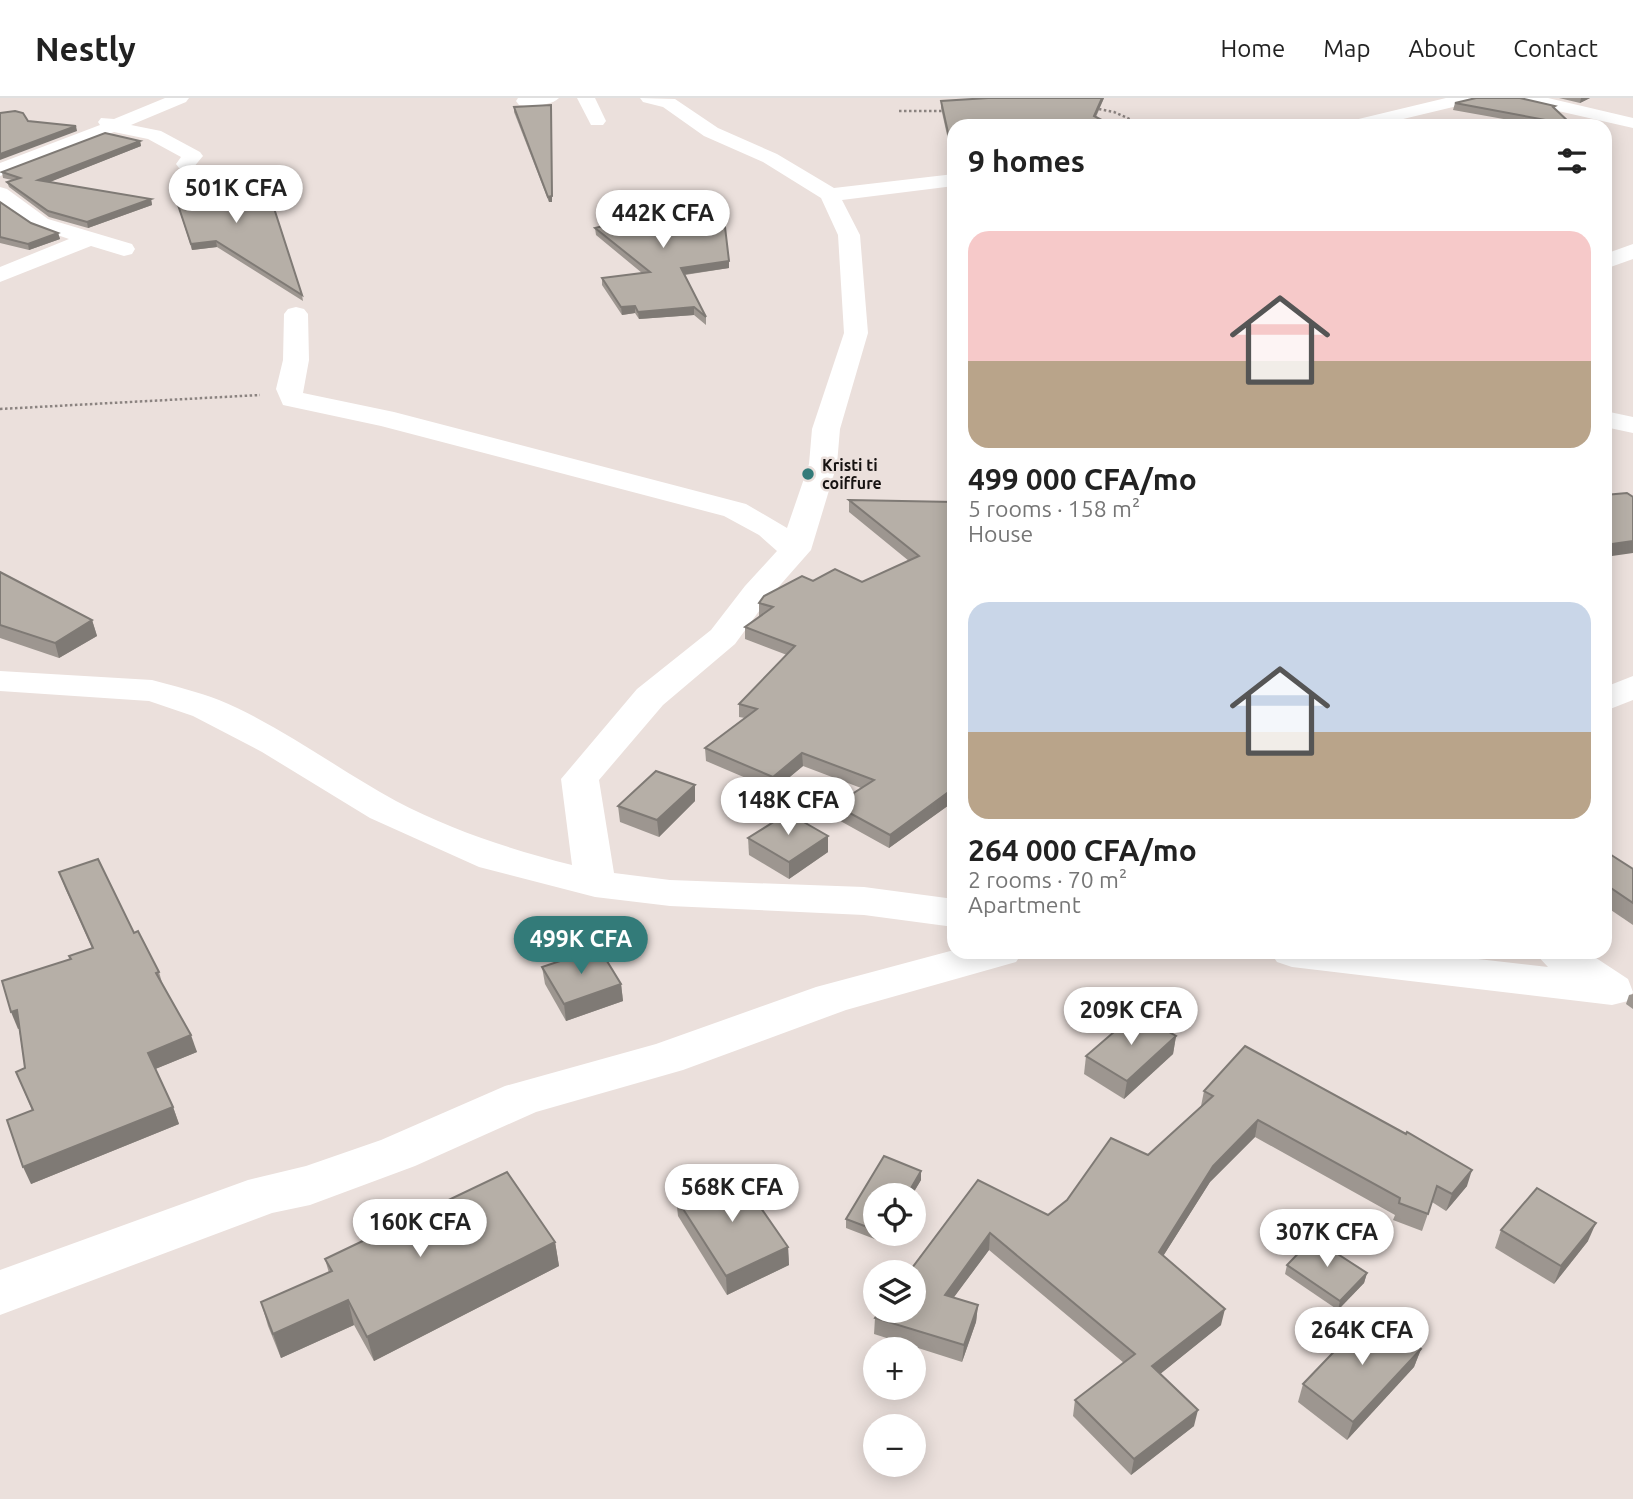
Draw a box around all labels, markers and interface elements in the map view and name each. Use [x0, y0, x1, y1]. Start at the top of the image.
text: Nestly [35, 30, 136, 67]
text: Home [1220, 35, 1285, 62]
text: Map [1323, 35, 1370, 62]
text: About [1408, 35, 1475, 62]
text: Contact [1513, 35, 1598, 62]
icon: filters [1553, 142, 1591, 180]
text: 9 homes [968, 144, 1085, 178]
pin: 501K CFA [164, 166, 308, 225]
text: 501K CFA [185, 175, 287, 200]
pin: 442K CFA [591, 190, 735, 250]
text: 442K CFA [612, 200, 714, 225]
icon: home [1217, 277, 1343, 403]
place label: Kristi ti coiffure [822, 456, 882, 492]
text: 499 000 CFA/mo [968, 462, 1197, 496]
marker: Kristi ti coiffure [800, 466, 816, 482]
text: 5 rooms · 158 m² [968, 496, 1140, 521]
text: House [968, 521, 1033, 546]
icon: home [1217, 648, 1343, 774]
pin: 148K CFA [716, 778, 860, 837]
text: 148K CFA [737, 787, 839, 812]
text: 264 000 CFA/mo [968, 833, 1197, 867]
text: 2 rooms · 70 m² [968, 867, 1127, 892]
text: Apartment [968, 892, 1081, 917]
pin: 499K CFA [509, 916, 653, 976]
text: 499K CFA [530, 926, 632, 951]
pin: 209K CFA [1059, 988, 1203, 1047]
text: 209K CFA [1080, 997, 1182, 1022]
pin: 568K CFA [660, 1164, 804, 1224]
text: 568K CFA [681, 1174, 783, 1199]
map controls [863, 1183, 926, 1477]
button: locate [863, 1183, 926, 1246]
pin: 160K CFA [348, 1200, 492, 1259]
text: 160K CFA [369, 1209, 471, 1234]
pin: 307K CFA [1255, 1210, 1399, 1269]
text: 307K CFA [1276, 1219, 1378, 1244]
button: layers [863, 1260, 926, 1323]
pin: 264K CFA [1290, 1308, 1434, 1367]
text: 264K CFA [1311, 1317, 1413, 1342]
button: + [863, 1337, 926, 1400]
button: − [863, 1414, 926, 1477]

